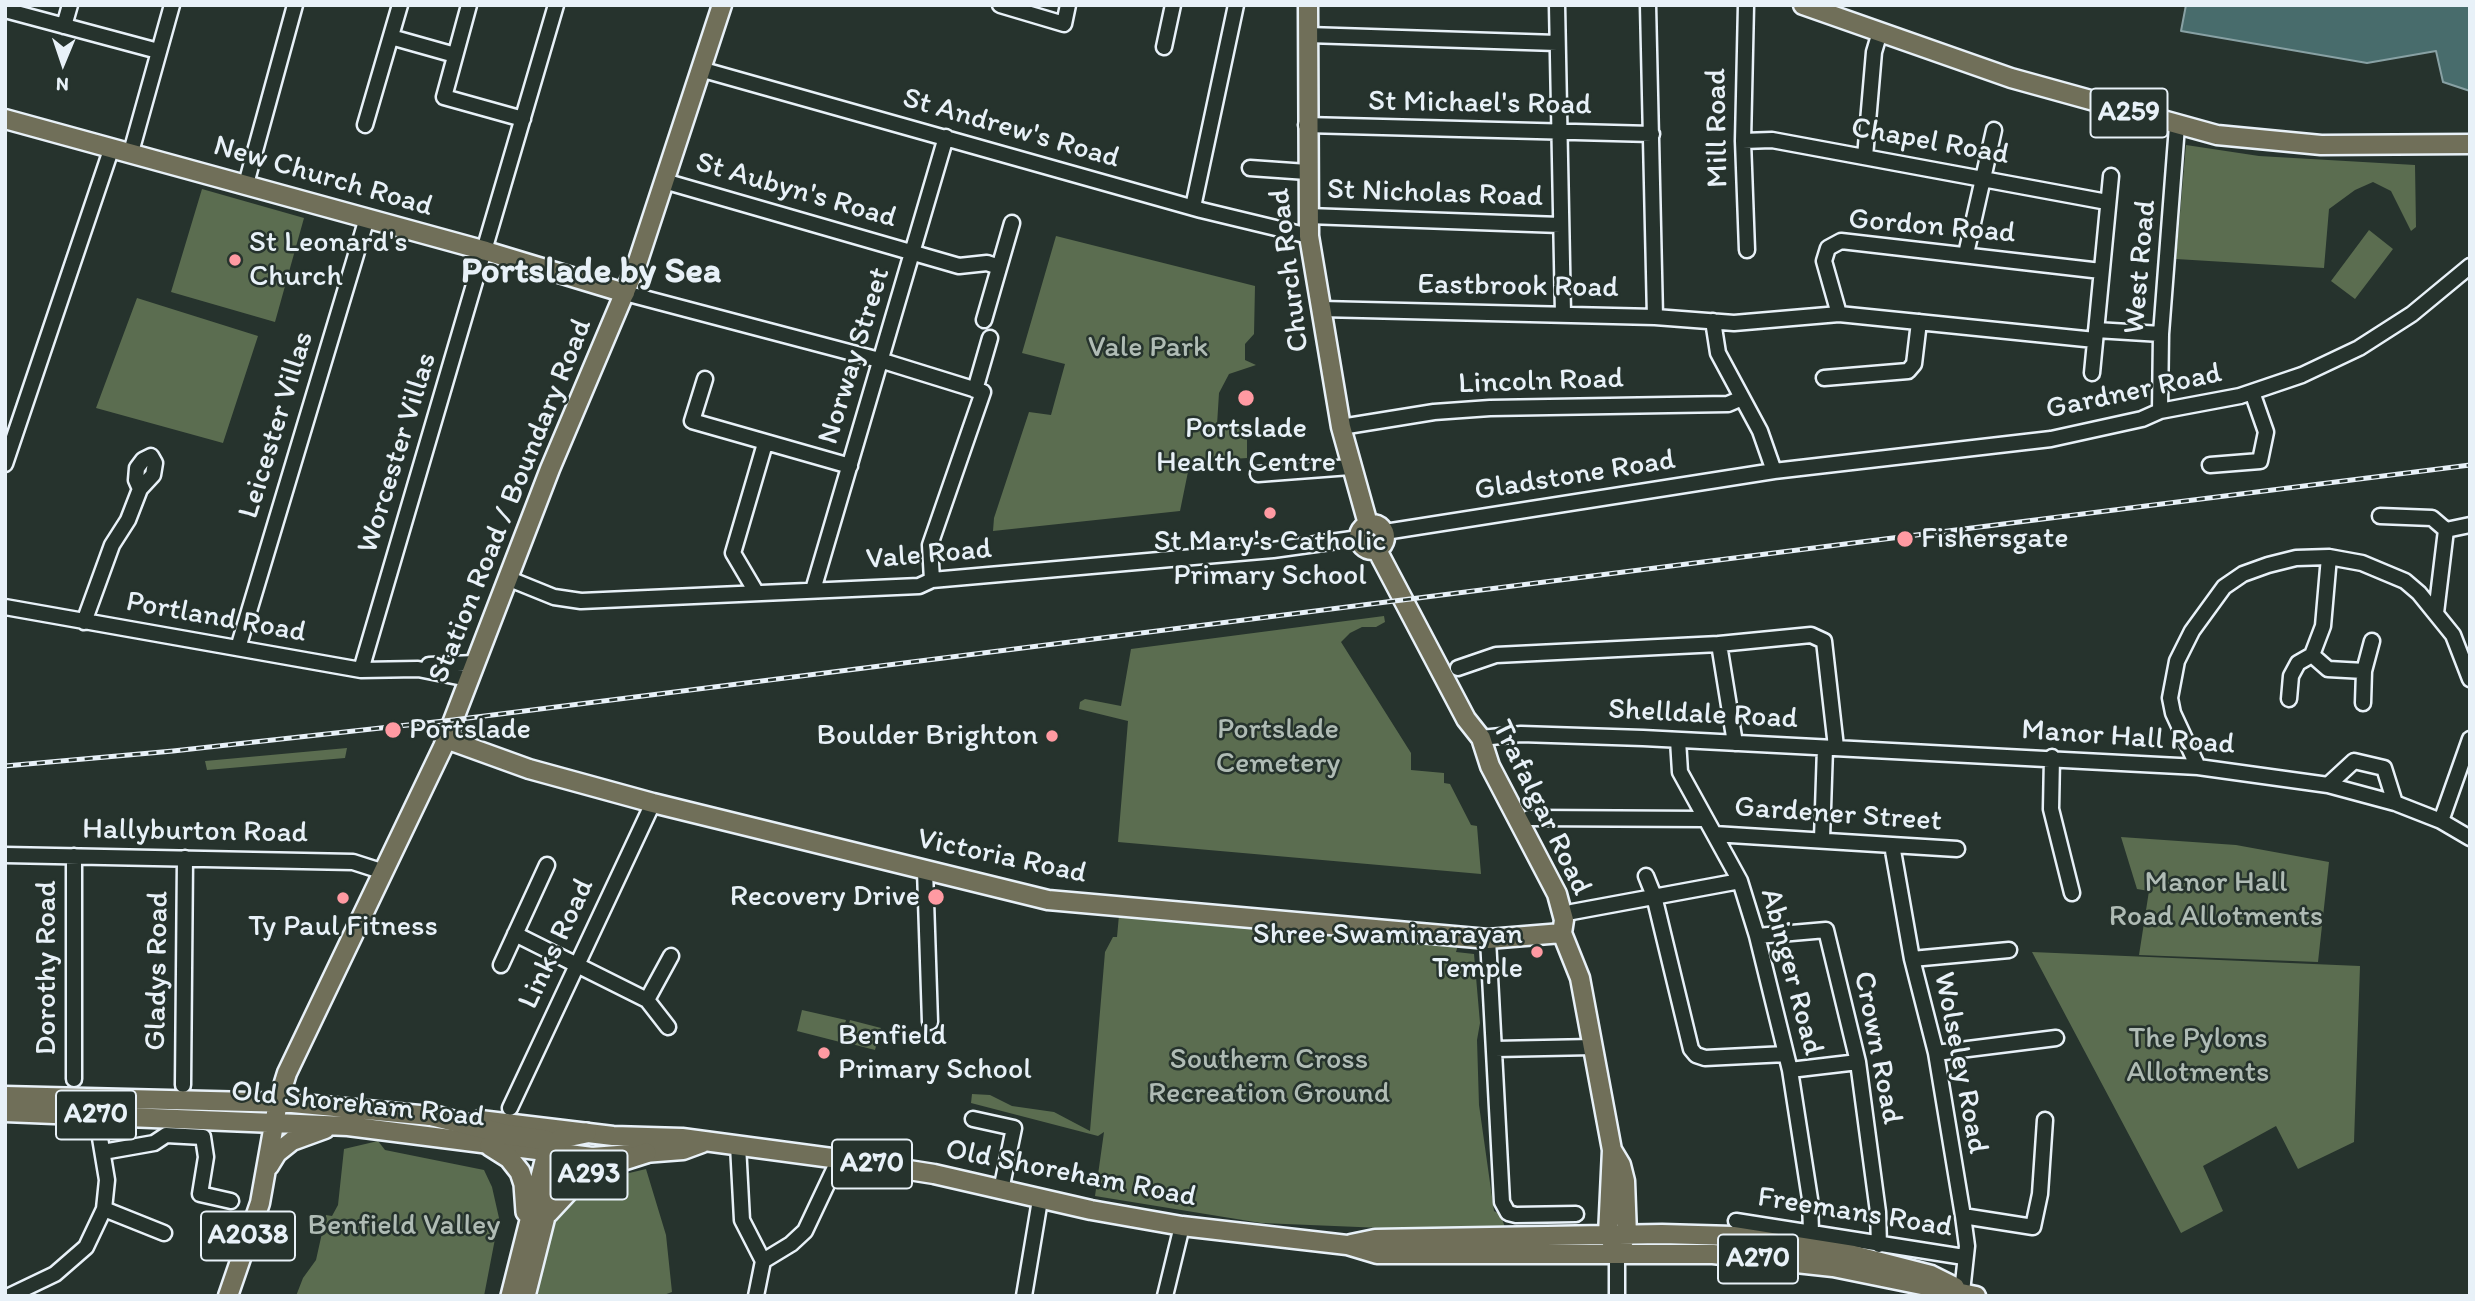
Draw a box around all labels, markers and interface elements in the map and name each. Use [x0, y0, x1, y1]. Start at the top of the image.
north arrow [28, 28, 98, 98]
street label: Mill Road [1699, 68, 1737, 188]
text: N [55, 73, 69, 96]
street label: St Andrew's Road [898, 81, 1124, 177]
street label: St Michael's Road [1368, 84, 1592, 124]
road number: A259 [2090, 88, 2168, 138]
street label: Chapel Road [1848, 110, 2012, 174]
street label: New Church Road [209, 128, 437, 226]
street label: St Aubyn's Road [691, 145, 901, 237]
street label: St Nicholas Road [1326, 172, 1544, 216]
street label: Church Road [1262, 186, 1318, 354]
street label: West Road [2117, 198, 2165, 336]
street label: Gordon Road [1847, 202, 2017, 252]
place label: St Leonard's Church [249, 225, 408, 296]
district label: Portslade by Sea [461, 251, 721, 295]
marker: St Leonard's Church [227, 252, 243, 268]
street label: Norway Street [811, 263, 899, 449]
street label: Eastbrook Road [1417, 267, 1619, 307]
street label: Station Road / Boundary Road [421, 314, 601, 688]
street label: Leicester Villas [231, 327, 323, 523]
park label: Vale Park [1088, 330, 1208, 366]
street label: Worcester Villas [350, 348, 446, 558]
street label: Gardner Road [2043, 356, 2225, 428]
street label: Lincoln Road [1458, 361, 1624, 403]
marker: Portslade Health Centre [1236, 388, 1256, 408]
place label: Portslade Health Centre [1156, 411, 1336, 481]
street label: Gladstone Road [1472, 442, 1678, 510]
marker: St Mary's Catholic Primary School [1262, 505, 1278, 521]
place label: Fishersgate [1921, 521, 2069, 557]
place label: St Mary's Catholic Primary School [1154, 524, 1386, 594]
marker: Fishersgate [1895, 529, 1915, 549]
street label: Vale Road [865, 532, 993, 578]
street label: Portland Road [123, 584, 309, 652]
street label: Shelldale Road [1607, 692, 1799, 738]
place label: Portslade [409, 712, 531, 748]
park label: Portslade Cemetery [1216, 712, 1340, 782]
street label: Manor Hall Road [2020, 713, 2236, 763]
street label: Trafalgar Road [1483, 715, 1599, 901]
place label: Boulder Brighton [817, 718, 1038, 754]
marker: Portslade [383, 720, 403, 740]
marker: Boulder Brighton [1044, 728, 1060, 744]
street label: Gardener Street [1733, 790, 1943, 840]
street label: Hallyburton Road [82, 812, 308, 852]
street label: Victoria Road [914, 821, 1090, 893]
park label: Manor Hall Road Allotments [2109, 865, 2323, 936]
street label: Links Road [511, 873, 603, 1015]
place label: Recovery Drive [730, 879, 920, 915]
street label: Dorothy Road [29, 881, 65, 1055]
street label: Abinger Road [1751, 885, 1831, 1059]
marker: Recovery Drive [926, 887, 946, 907]
marker: Ty Paul Fitness [335, 890, 351, 906]
street label: Gladys Road [139, 891, 177, 1051]
place label: Ty Paul Fitness [248, 909, 438, 945]
place label: Shree Swaminarayan Temple [1253, 917, 1523, 988]
marker: Shree Swaminarayan Temple [1529, 944, 1545, 960]
street label: Crown Road [1845, 968, 1909, 1128]
street label: Wolseley Road [1925, 969, 1995, 1157]
place label: Benfield Primary School [838, 1018, 1032, 1088]
park label: The Pylons Allotments [2127, 1021, 2269, 1092]
park label: Southern Cross Recreation Ground [1148, 1042, 1390, 1112]
marker: Benfield Primary School [816, 1045, 832, 1061]
street label: Old Shoreham Road [229, 1074, 487, 1136]
road number: A270 [56, 1090, 136, 1140]
street label: Old Shoreham Road [942, 1132, 1200, 1216]
road number: A270 [832, 1140, 912, 1188]
road number: A293 [550, 1150, 628, 1200]
street label: Freemans Road [1755, 1180, 1955, 1246]
park label: Benfield Valley [308, 1208, 500, 1244]
road number: A2038 [201, 1212, 295, 1260]
road number: A270 [1718, 1234, 1798, 1284]

